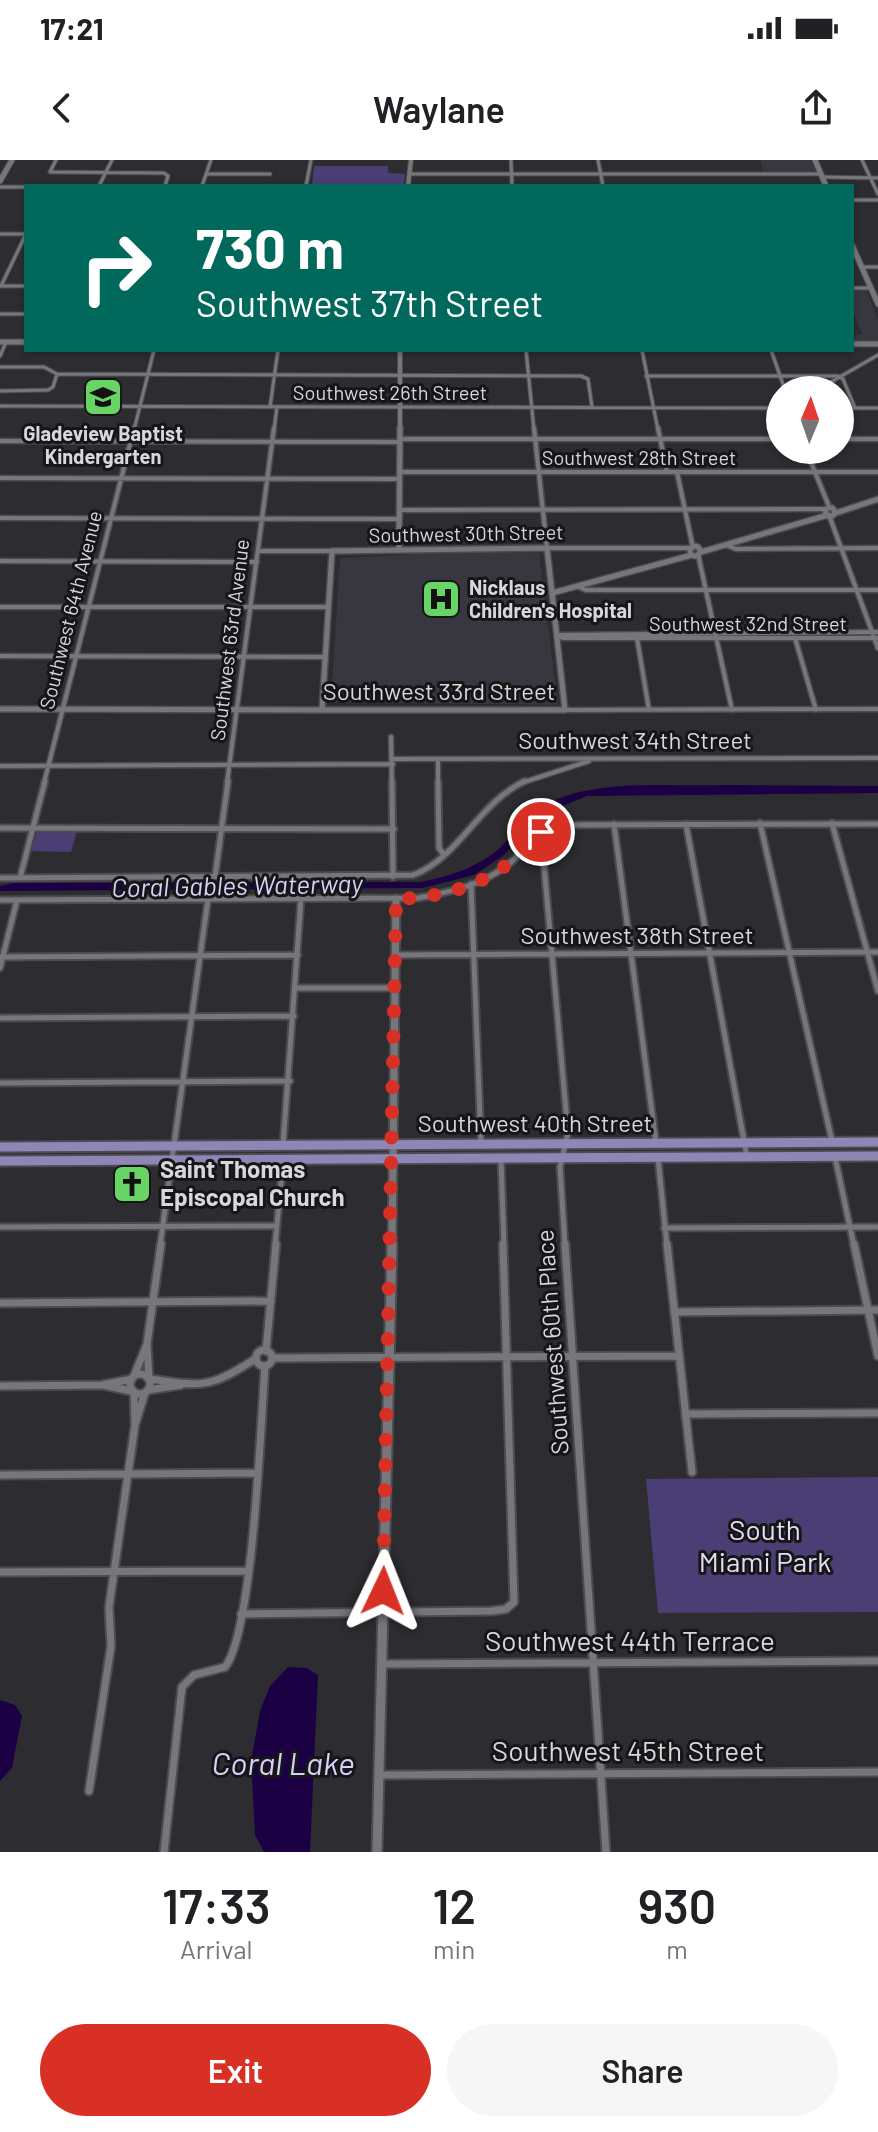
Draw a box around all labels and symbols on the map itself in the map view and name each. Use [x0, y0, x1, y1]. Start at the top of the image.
school or university icon: Gladeview Baptist Kindergarten [82, 376, 124, 418]
north arrow [766, 376, 854, 464]
street label: Southwest 26th Street [293, 380, 487, 404]
place label: Gladeview Baptist Kindergarten [23, 421, 183, 468]
street label: Southwest 28th Street [542, 445, 736, 469]
street label: Southwest 64th Avenue [34, 508, 106, 711]
street label: Southwest 30th Street [368, 519, 564, 547]
street label: Southwest 63rd Avenue [205, 538, 253, 742]
place label: Nicklaus Children's Hospital [469, 575, 632, 622]
hospital icon: Nicklaus Children's Hospital [420, 578, 462, 620]
street label: Southwest 32nd Street [649, 611, 847, 635]
street label: Southwest 33rd Street [323, 676, 555, 705]
street label: Southwest 34th Street [518, 725, 752, 754]
pin [507, 798, 575, 866]
water label: Coral Gables Waterway [111, 867, 364, 902]
street label: Southwest 38th Street [521, 920, 753, 949]
street label: Southwest 40th Street [418, 1108, 652, 1137]
place label: Saint Thomas Episcopal Church [160, 1154, 345, 1211]
church icon: Saint Thomas Episcopal Church [111, 1163, 153, 1205]
street label: Southwest 60th Place [529, 1229, 574, 1456]
park label: South Miami Park [699, 1512, 831, 1578]
position arrow [341, 1549, 425, 1633]
street label: Southwest 44th Terrace [485, 1623, 775, 1657]
street label: Southwest 45th Street [492, 1733, 764, 1767]
water label: Coral Lake [211, 1743, 355, 1781]

